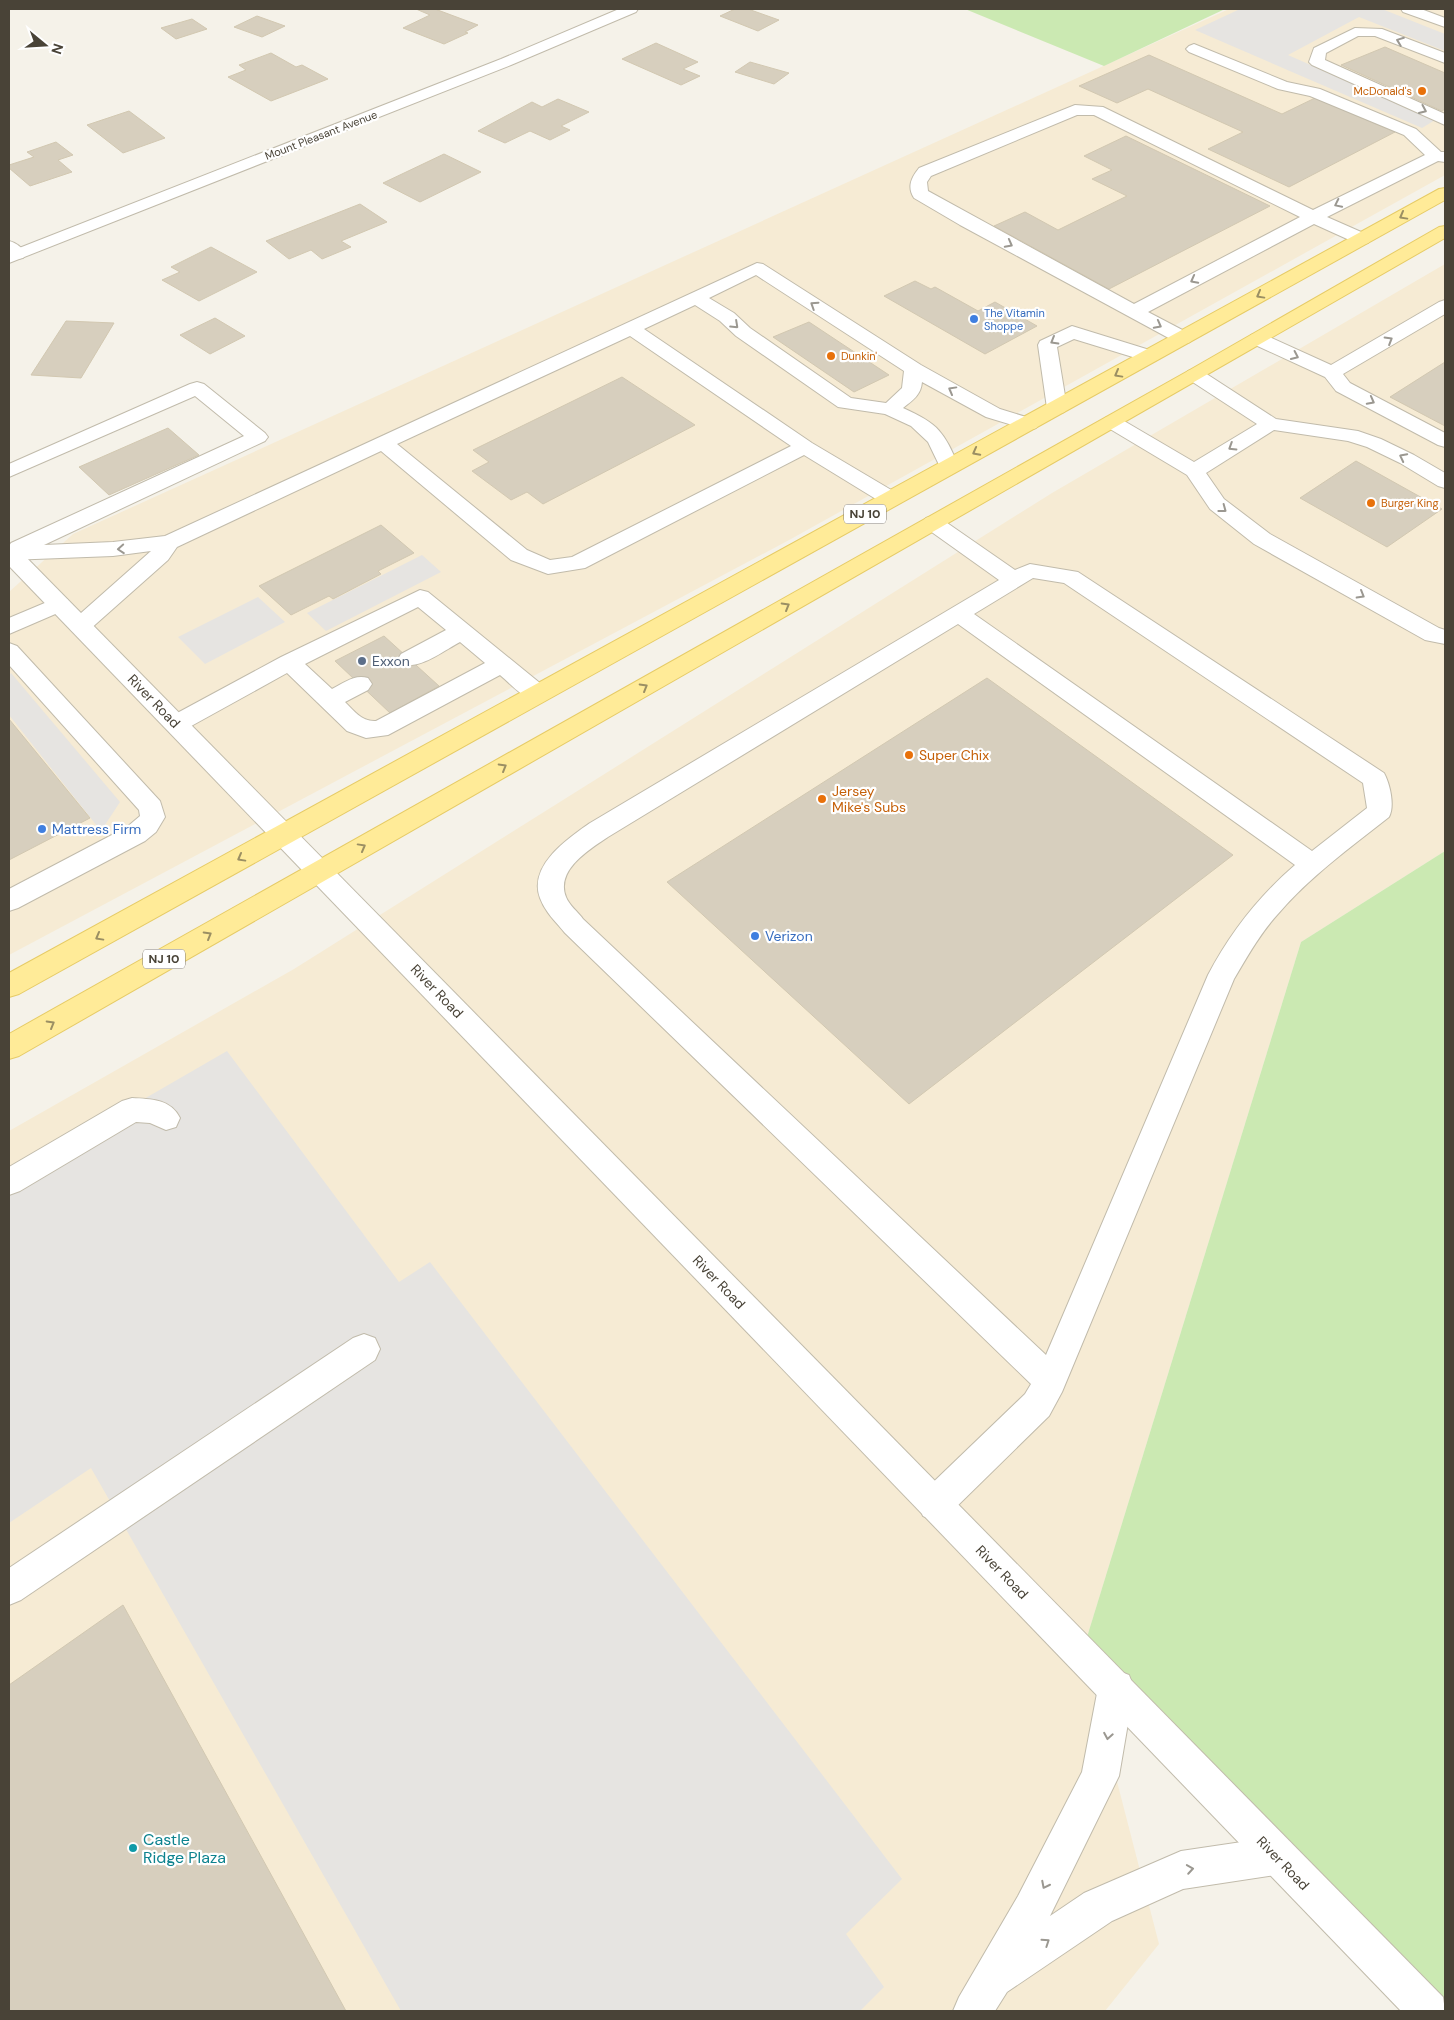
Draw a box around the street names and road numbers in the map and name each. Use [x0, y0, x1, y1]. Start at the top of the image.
street label: Mount Pleasant Avenue [263, 107, 379, 163]
road number: NJ 10 [844, 504, 886, 524]
street label: River Road [124, 670, 184, 732]
road number: NJ 10 [143, 950, 185, 969]
street label: River Road [407, 960, 467, 1022]
street label: River Road [689, 1251, 749, 1313]
street label: River Road [972, 1541, 1032, 1603]
street label: River Road [1253, 1832, 1313, 1894]

